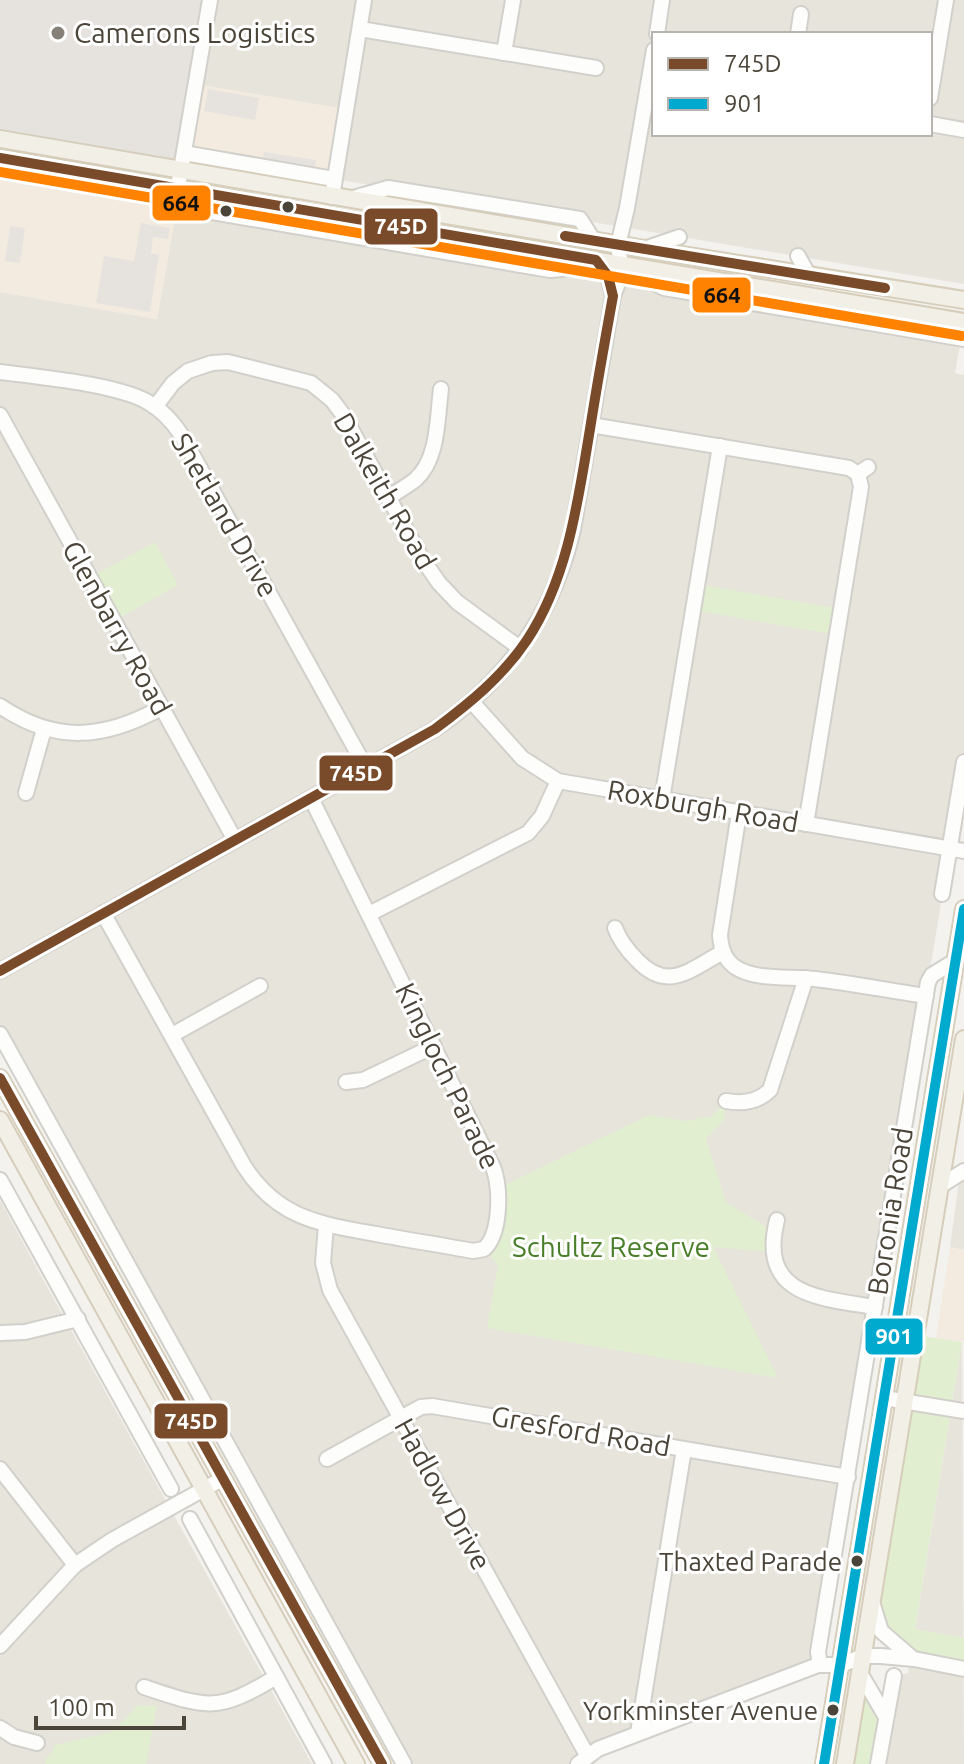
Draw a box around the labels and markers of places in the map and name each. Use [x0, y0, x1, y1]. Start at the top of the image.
place label: Camerons Logistics [74, 17, 315, 48]
marker: Camerons Logistics [49, 24, 67, 42]
unlabelled marker [280, 199, 296, 215]
unlabelled marker [218, 203, 234, 219]
place label: Thaxted Parade [659, 1547, 842, 1576]
marker: Thaxted Parade [849, 1553, 865, 1569]
place label: Yorkminster Avenue [583, 1696, 818, 1725]
marker: Yorkminster Avenue [825, 1702, 841, 1718]

